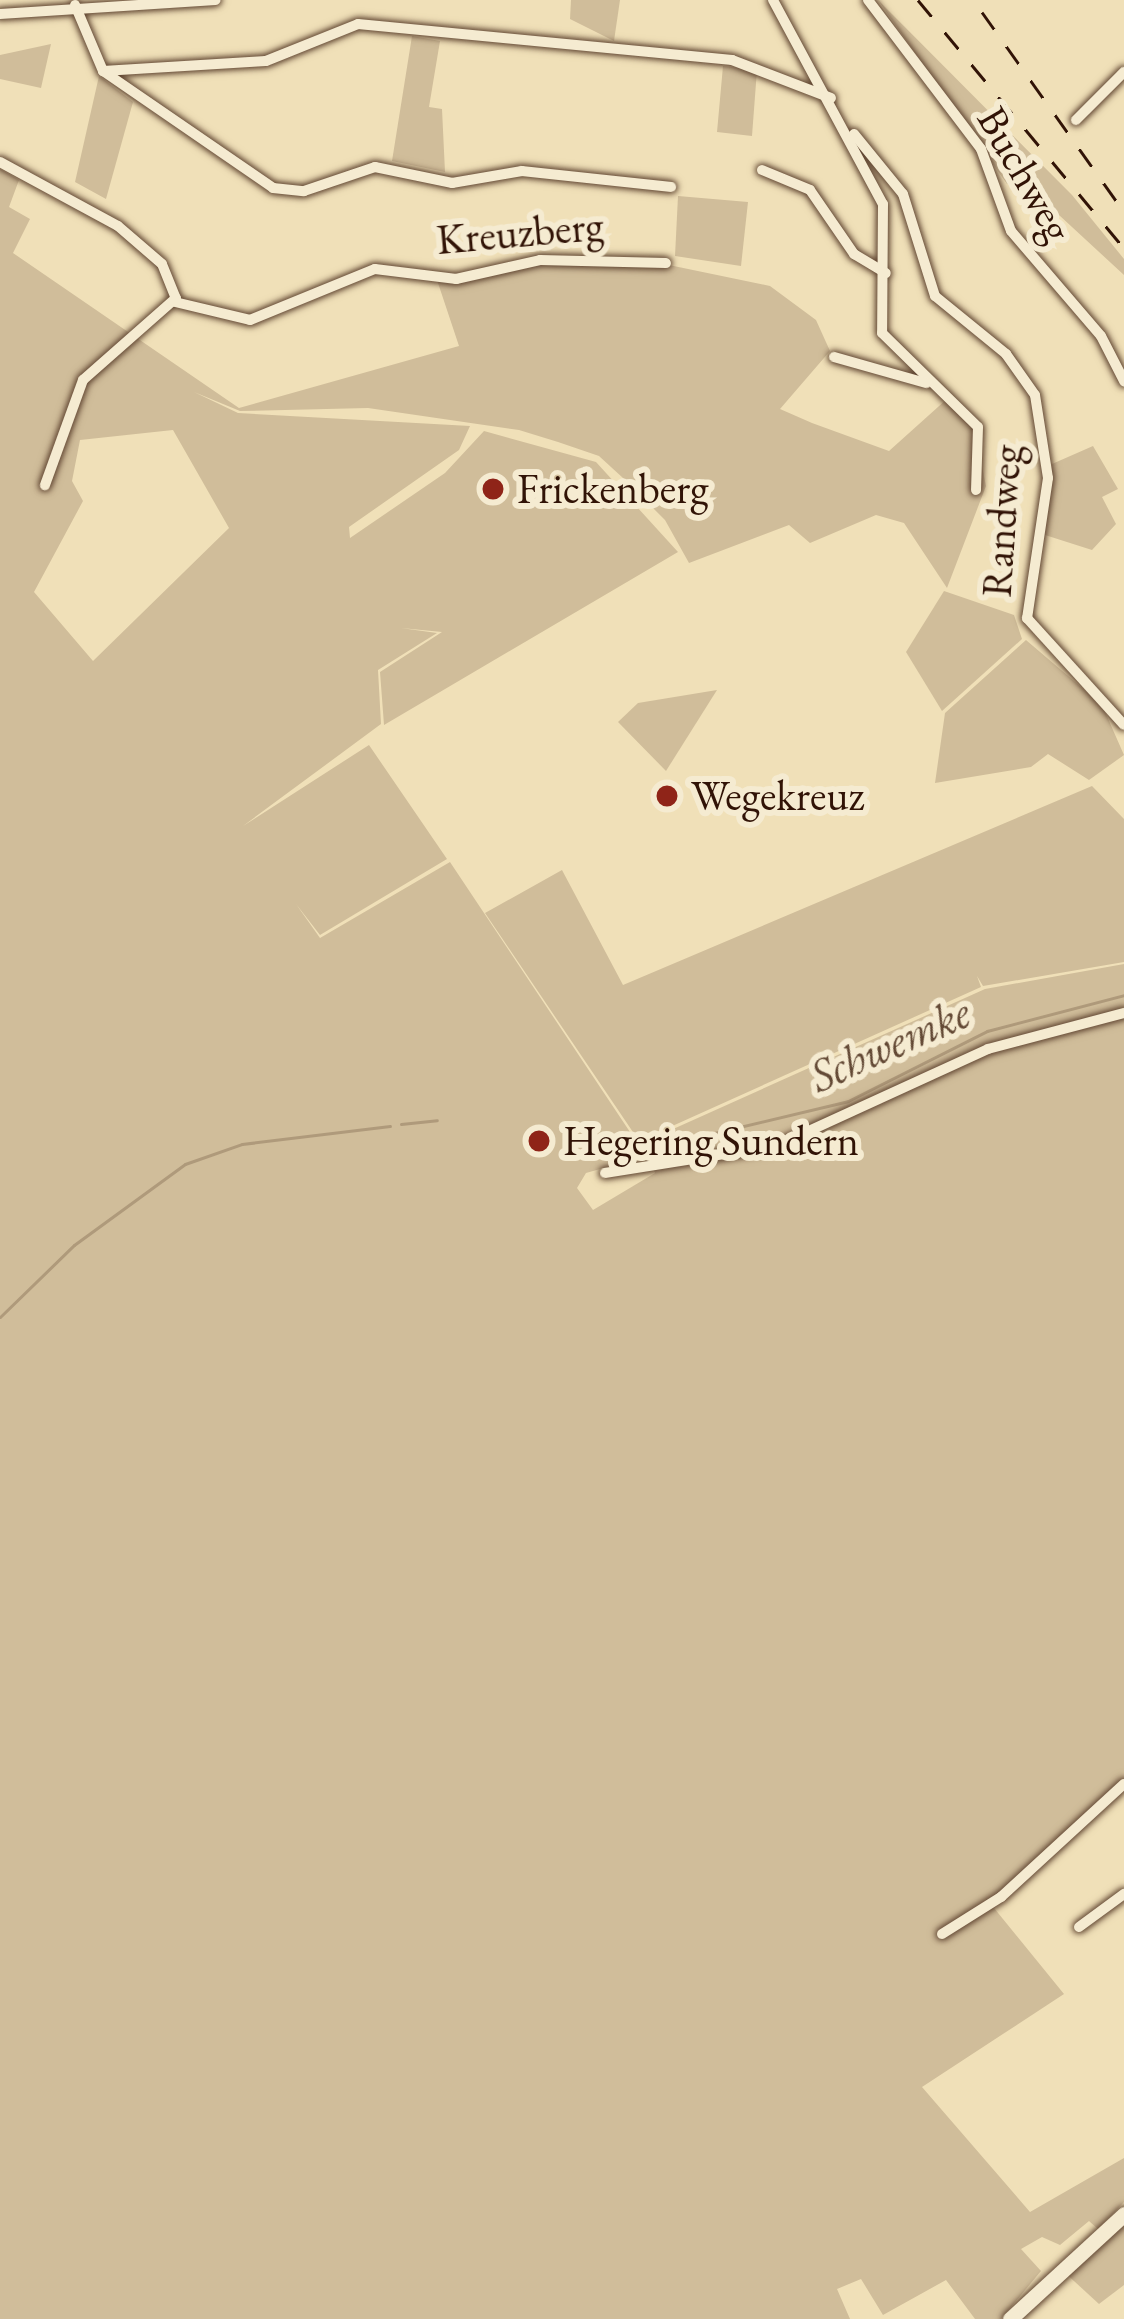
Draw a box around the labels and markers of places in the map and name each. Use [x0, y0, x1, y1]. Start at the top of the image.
place label: Frickenberg [517, 464, 708, 514]
marker: Frickenberg [480, 476, 506, 502]
place label: Wegekreuz [691, 771, 864, 821]
marker: Wegekreuz [654, 783, 680, 809]
place label: Hegering Sundern [563, 1116, 859, 1166]
marker: Hegering Sundern [526, 1128, 552, 1154]

